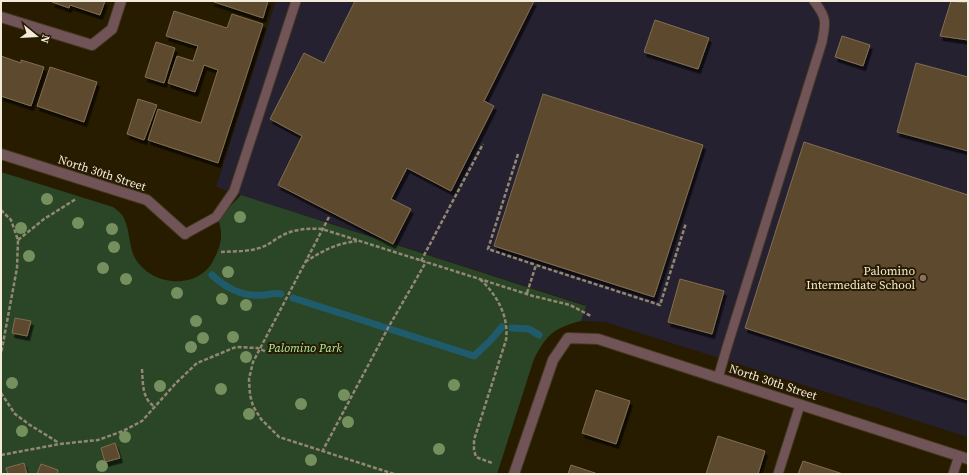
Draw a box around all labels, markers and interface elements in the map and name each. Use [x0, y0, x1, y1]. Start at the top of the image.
north arrow [16, 16, 56, 56]
text: N [37, 33, 53, 45]
street label: North 30th Street [56, 151, 148, 195]
place label: Palomino Intermediate School [806, 263, 915, 293]
marker: Palomino Intermediate School [918, 273, 928, 283]
park label: Palomino Park [267, 340, 342, 356]
street label: North 30th Street [727, 360, 819, 404]

